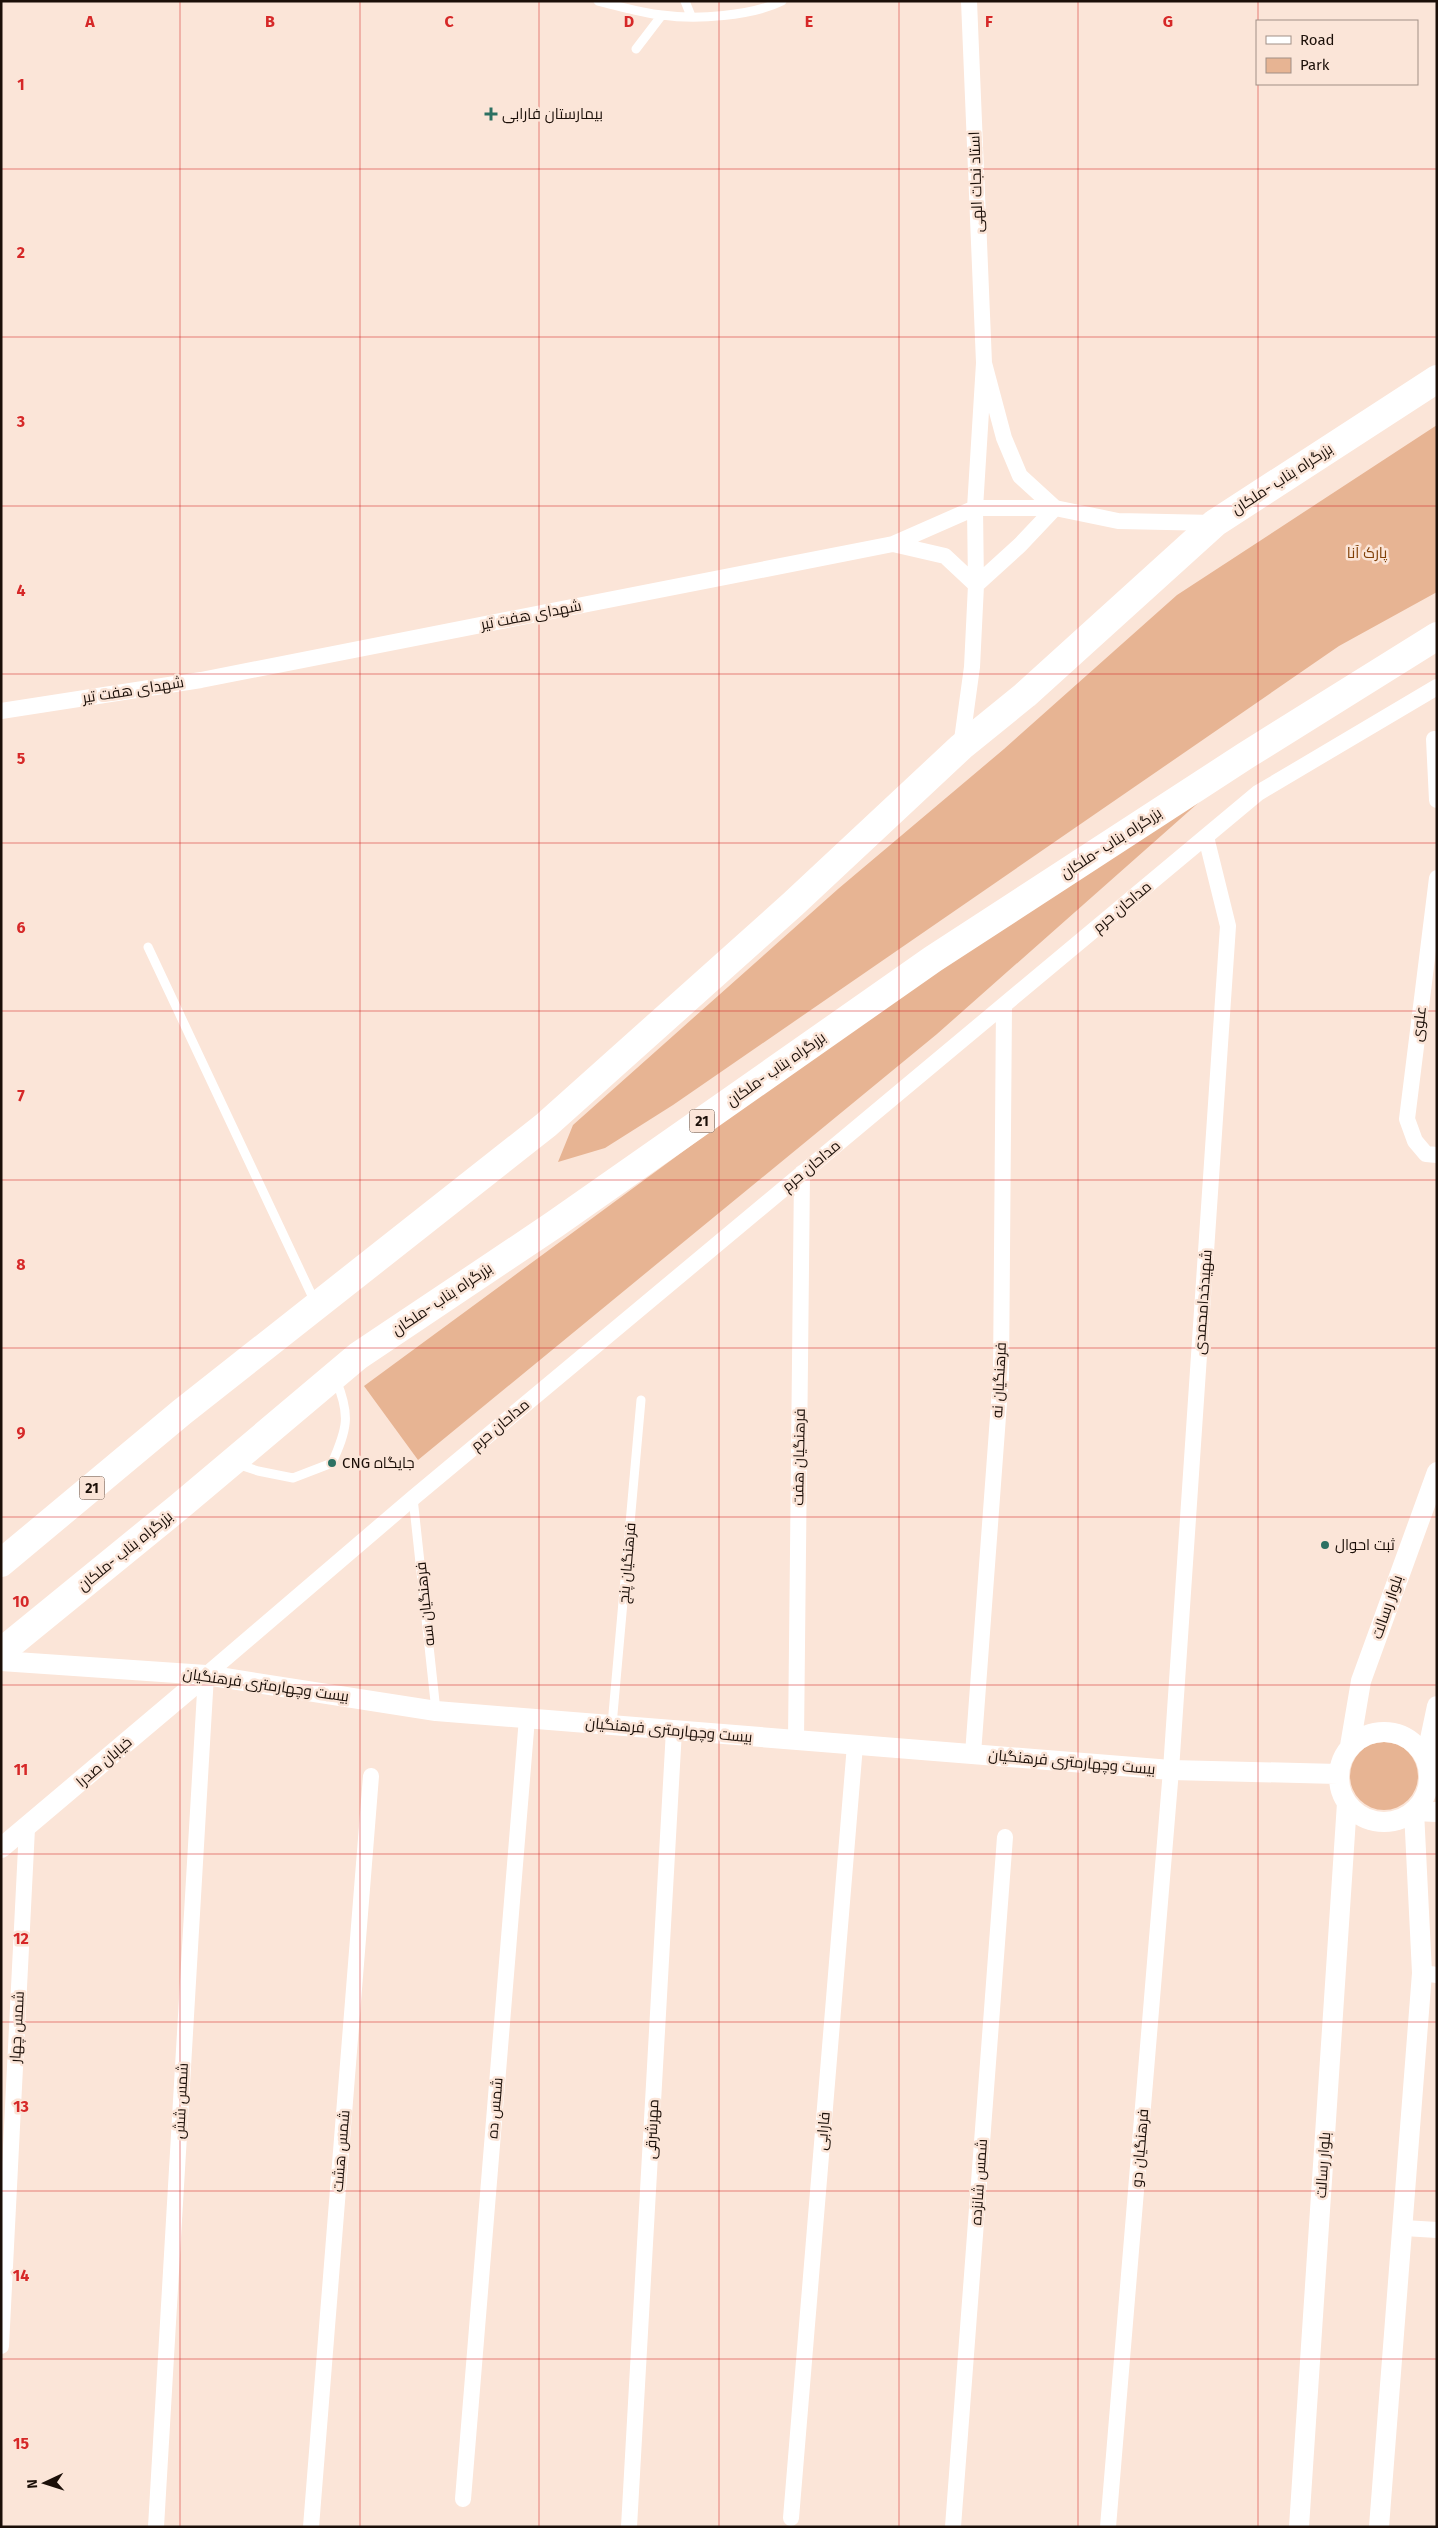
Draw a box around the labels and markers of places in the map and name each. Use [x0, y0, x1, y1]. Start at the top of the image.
place label: بیمارستان فارابی [502, 105, 603, 124]
marker: بیمارستان فارابی [484, 107, 498, 121]
place label: CNG جایگاه [342, 1454, 415, 1472]
marker: CNG جایگاه [326, 1457, 338, 1469]
place label: ثبت احوال [1335, 1536, 1395, 1554]
marker: ثبت احوال [1319, 1539, 1331, 1551]

